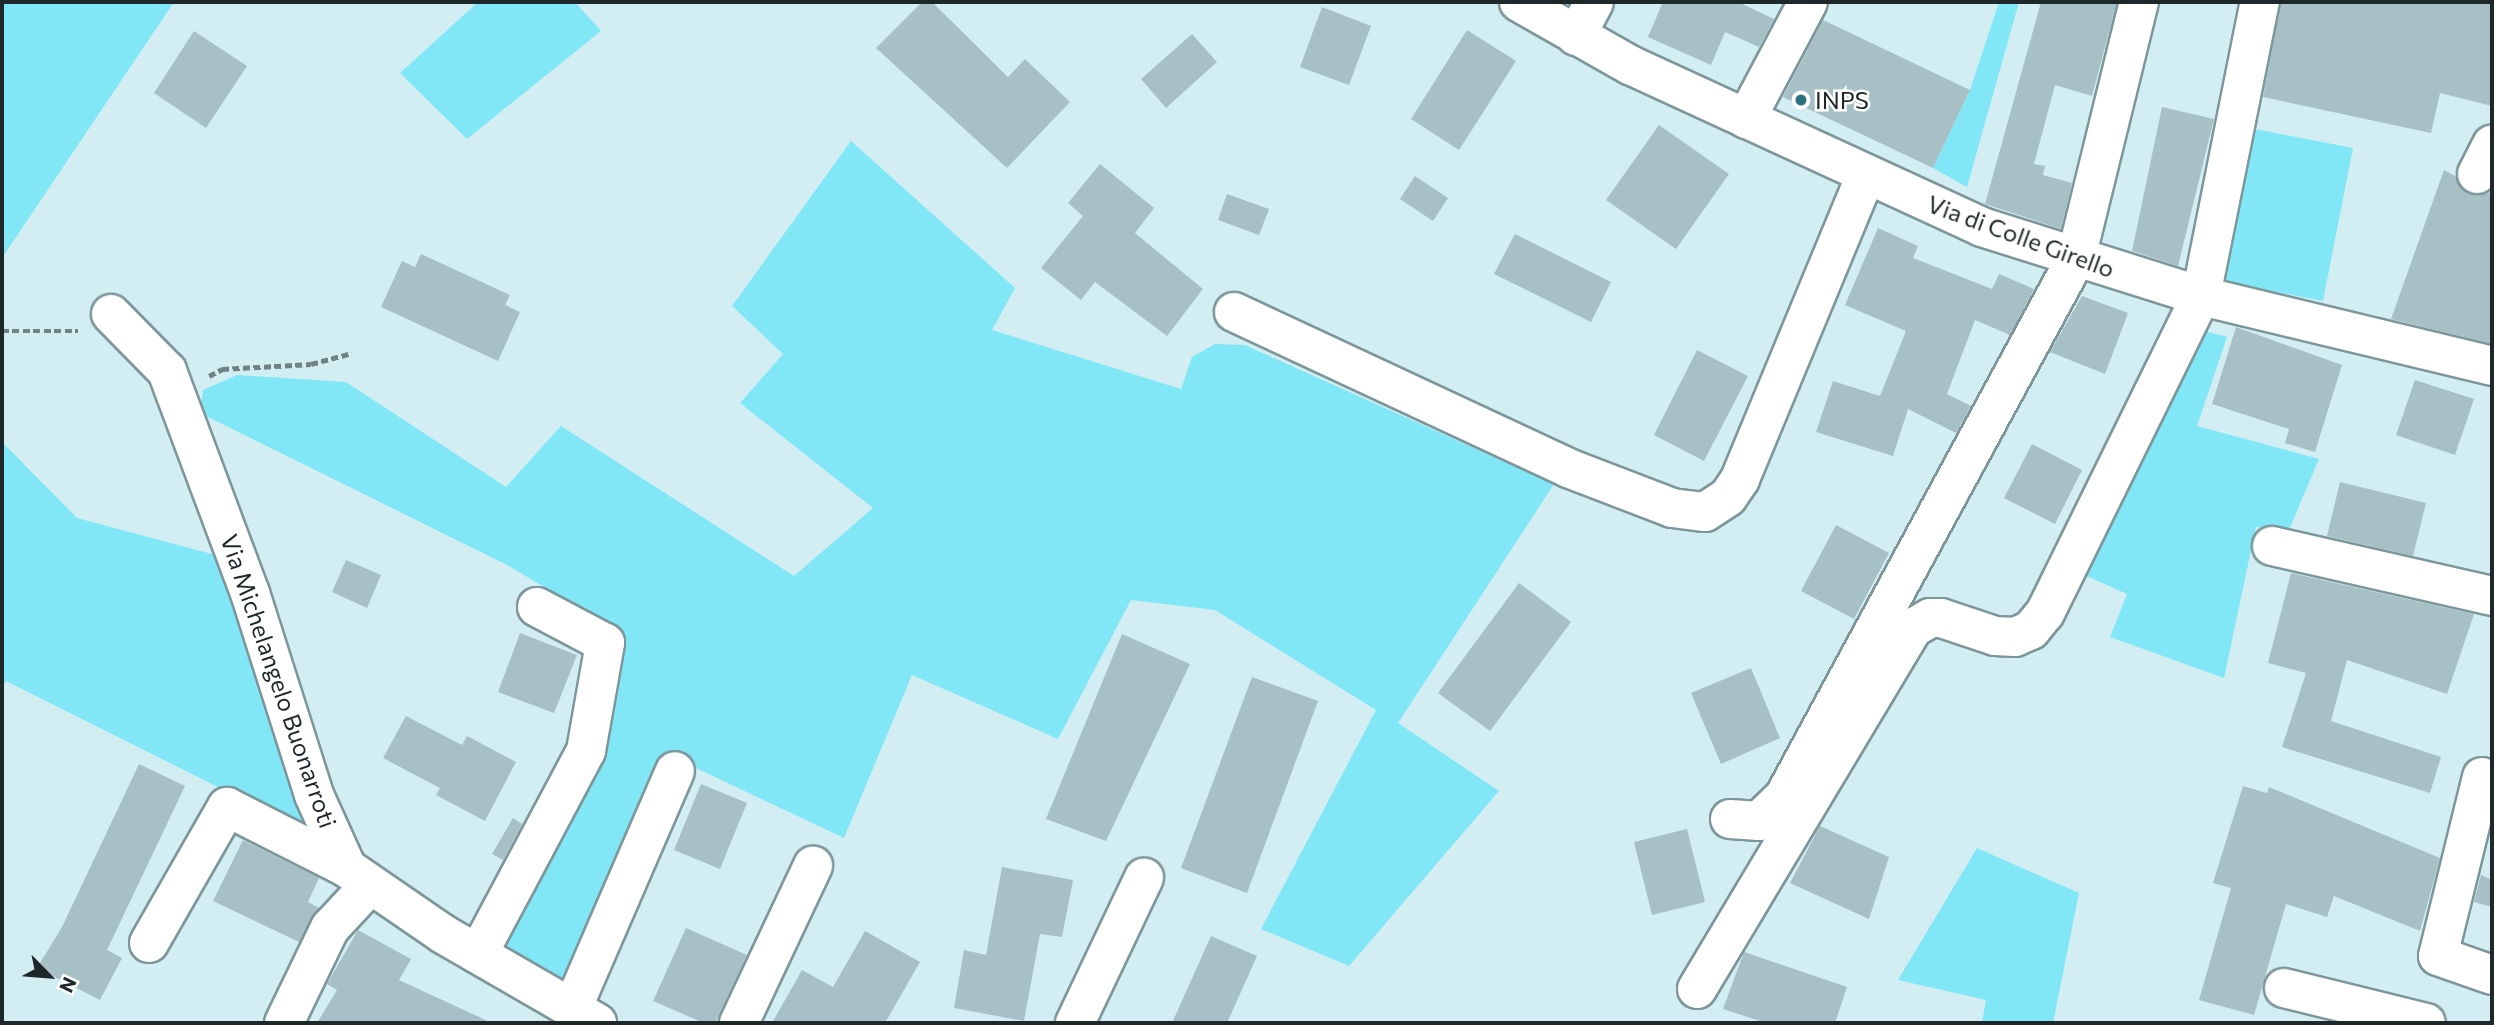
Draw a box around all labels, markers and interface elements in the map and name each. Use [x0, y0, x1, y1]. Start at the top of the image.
place label: INPS [1815, 86, 1869, 114]
marker: INPS [1793, 92, 1809, 108]
street label: Via di Colle Girello [1924, 189, 2118, 283]
street label: Via Michelangelo Buonarroti [215, 530, 343, 832]
north arrow [14, 941, 84, 1011]
text: N [55, 974, 82, 996]

